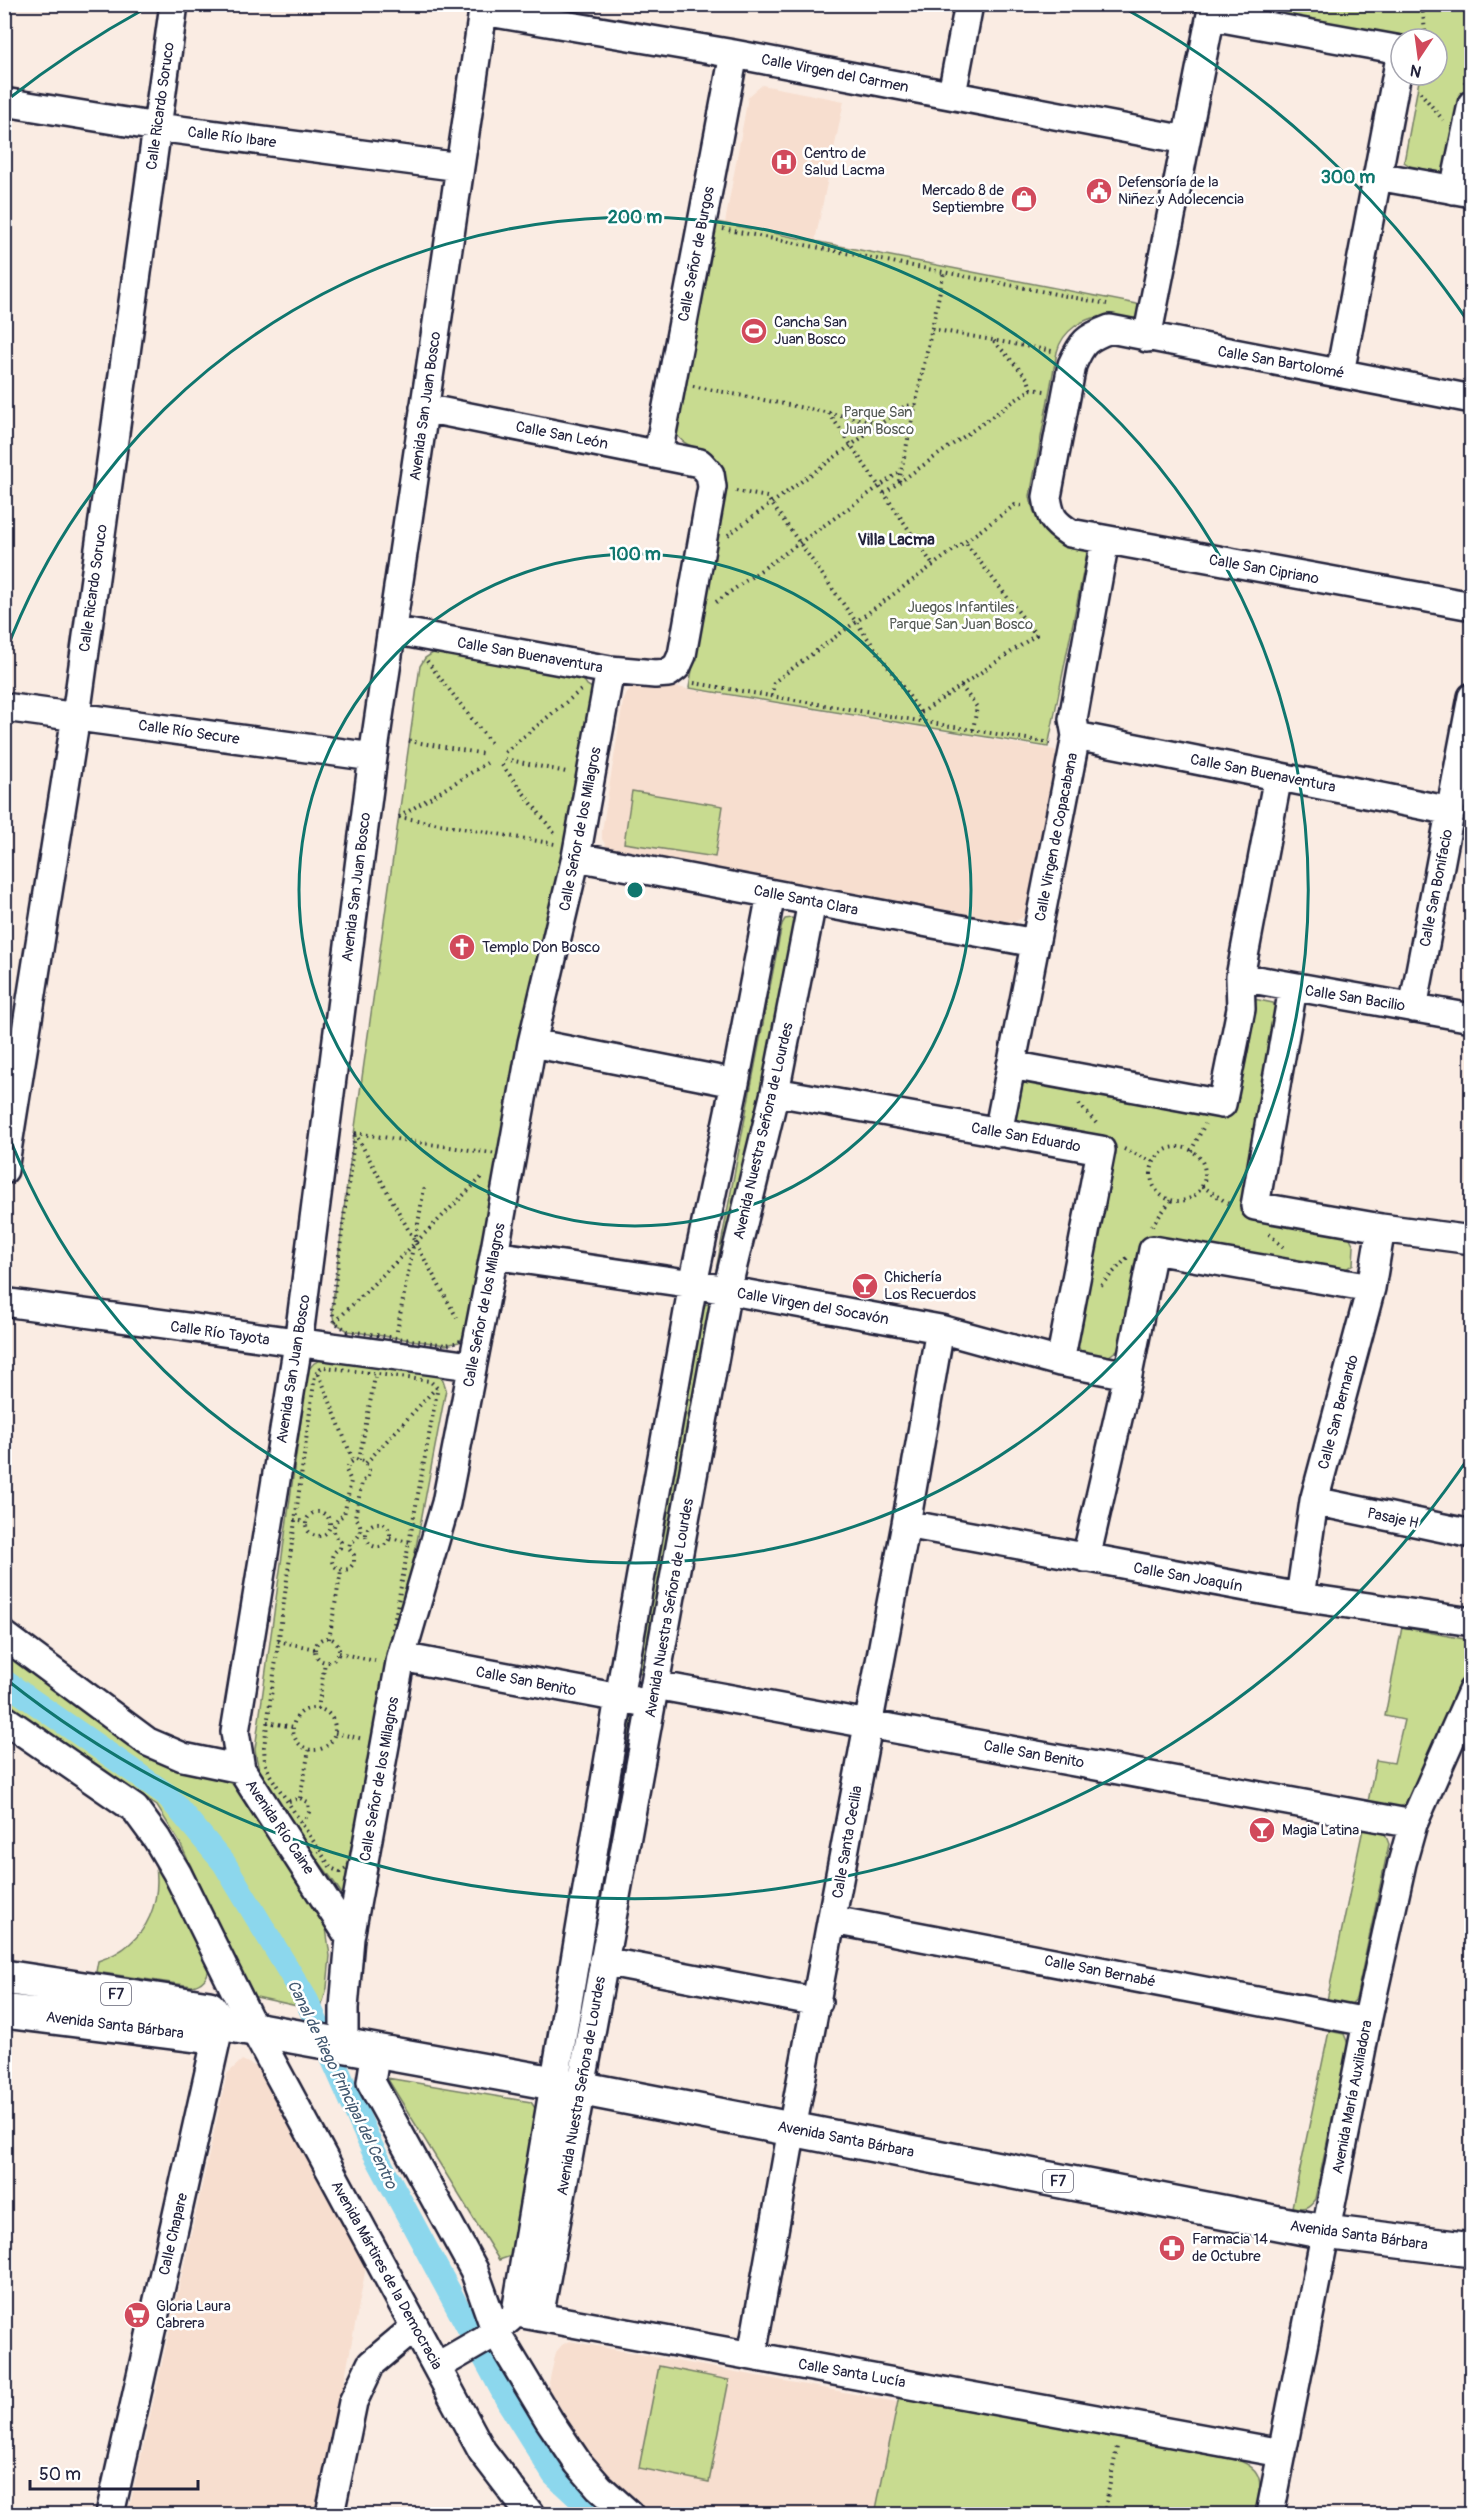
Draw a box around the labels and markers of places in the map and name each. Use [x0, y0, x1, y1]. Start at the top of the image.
place label: Centro de Salud Lacma [804, 144, 885, 180]
hospital icon: Centro de Salud Lacma [769, 147, 799, 177]
place label: Defensoría de la Niñez y Adolecencia [1118, 173, 1244, 209]
public building icon: Defensoría de la Niñez y Adolecencia [1084, 176, 1114, 206]
place label: Mercado 8 de Septiembre [922, 181, 1005, 217]
shop icon: Mercado 8 de Septiembre [1009, 184, 1039, 214]
place label: Cancha San Juan Bosco [774, 313, 847, 349]
sports icon: Cancha San Juan Bosco [739, 316, 769, 346]
centre of rings [625, 880, 645, 900]
church icon: Templo Don Bosco [447, 932, 477, 962]
place label: Templo Don Bosco [482, 938, 600, 957]
place label: Chichería Los Recuerdos [884, 1268, 976, 1304]
bar icon: Chichería Los Recuerdos [850, 1271, 880, 1301]
bar icon: Magia Latina [1247, 1815, 1277, 1845]
place label: Magia Latina [1282, 1821, 1359, 1840]
place label: Farmacia 14 de Octubre [1192, 2230, 1268, 2266]
pharmacy icon: Farmacia 14 de Octubre [1157, 2233, 1187, 2263]
place label: Gloria Laura Cabrera [156, 2297, 231, 2333]
supermarket icon: Gloria Laura Cabrera [122, 2300, 152, 2330]

